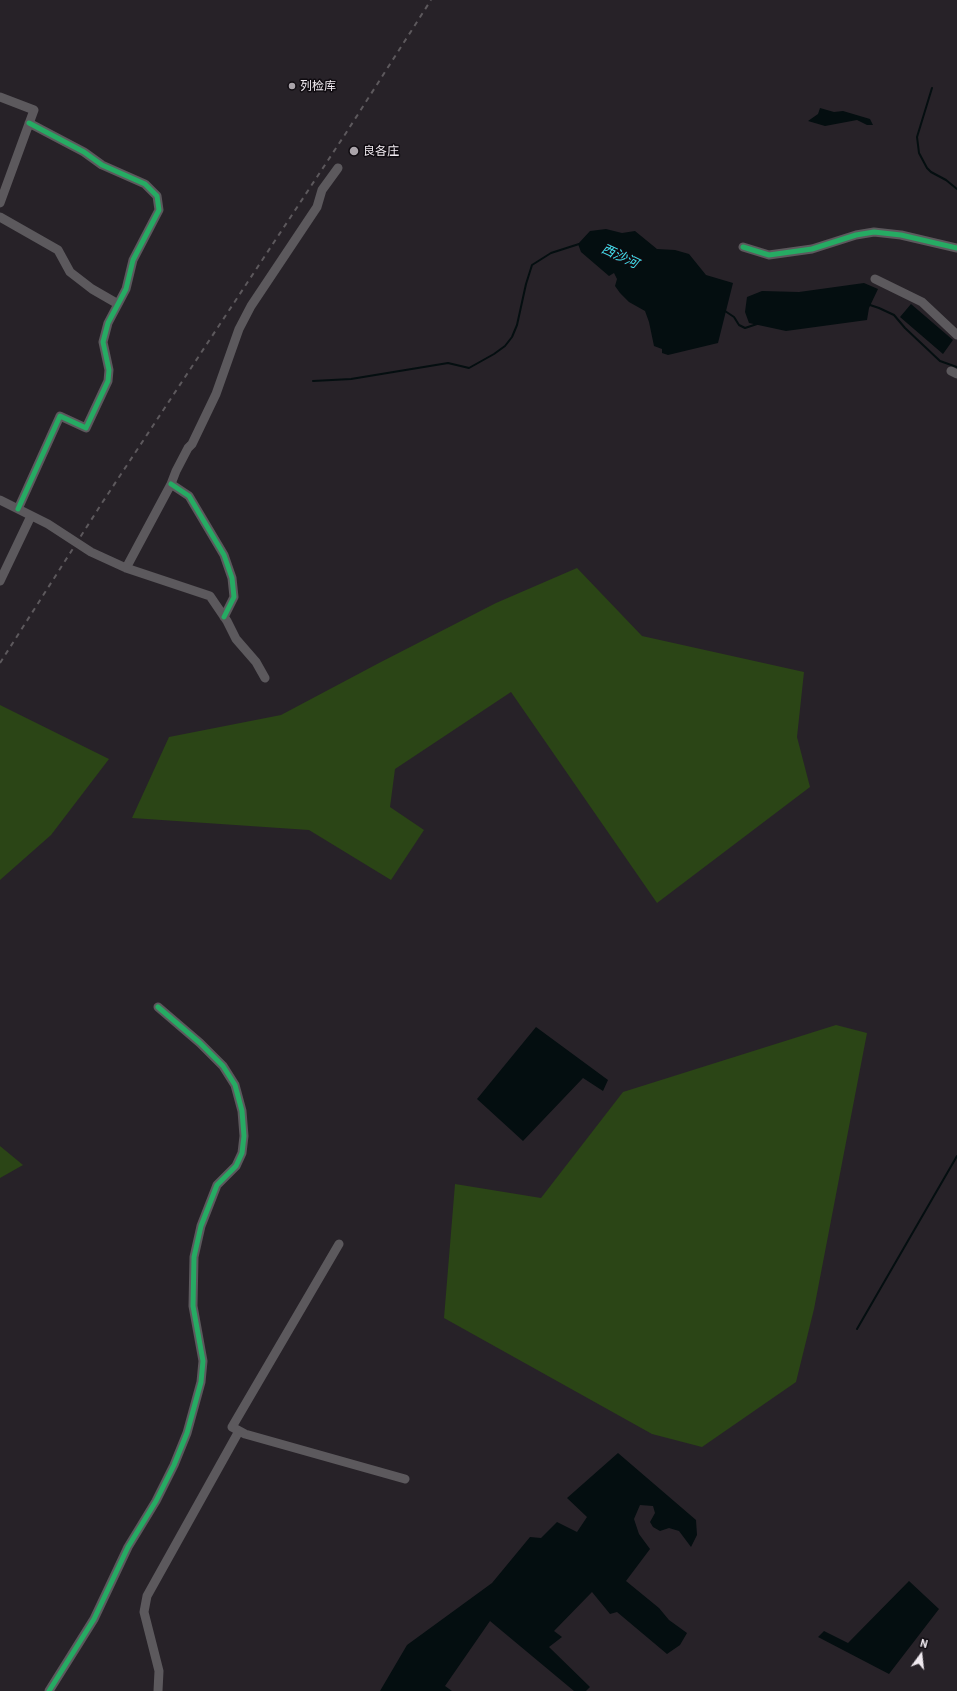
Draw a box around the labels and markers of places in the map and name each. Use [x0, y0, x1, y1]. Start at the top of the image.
place label: 列检库 [300, 79, 336, 93]
marker: 列检库 [287, 81, 297, 91]
place label: 良各庄 [363, 144, 399, 158]
marker: 良各庄 [348, 145, 360, 157]

